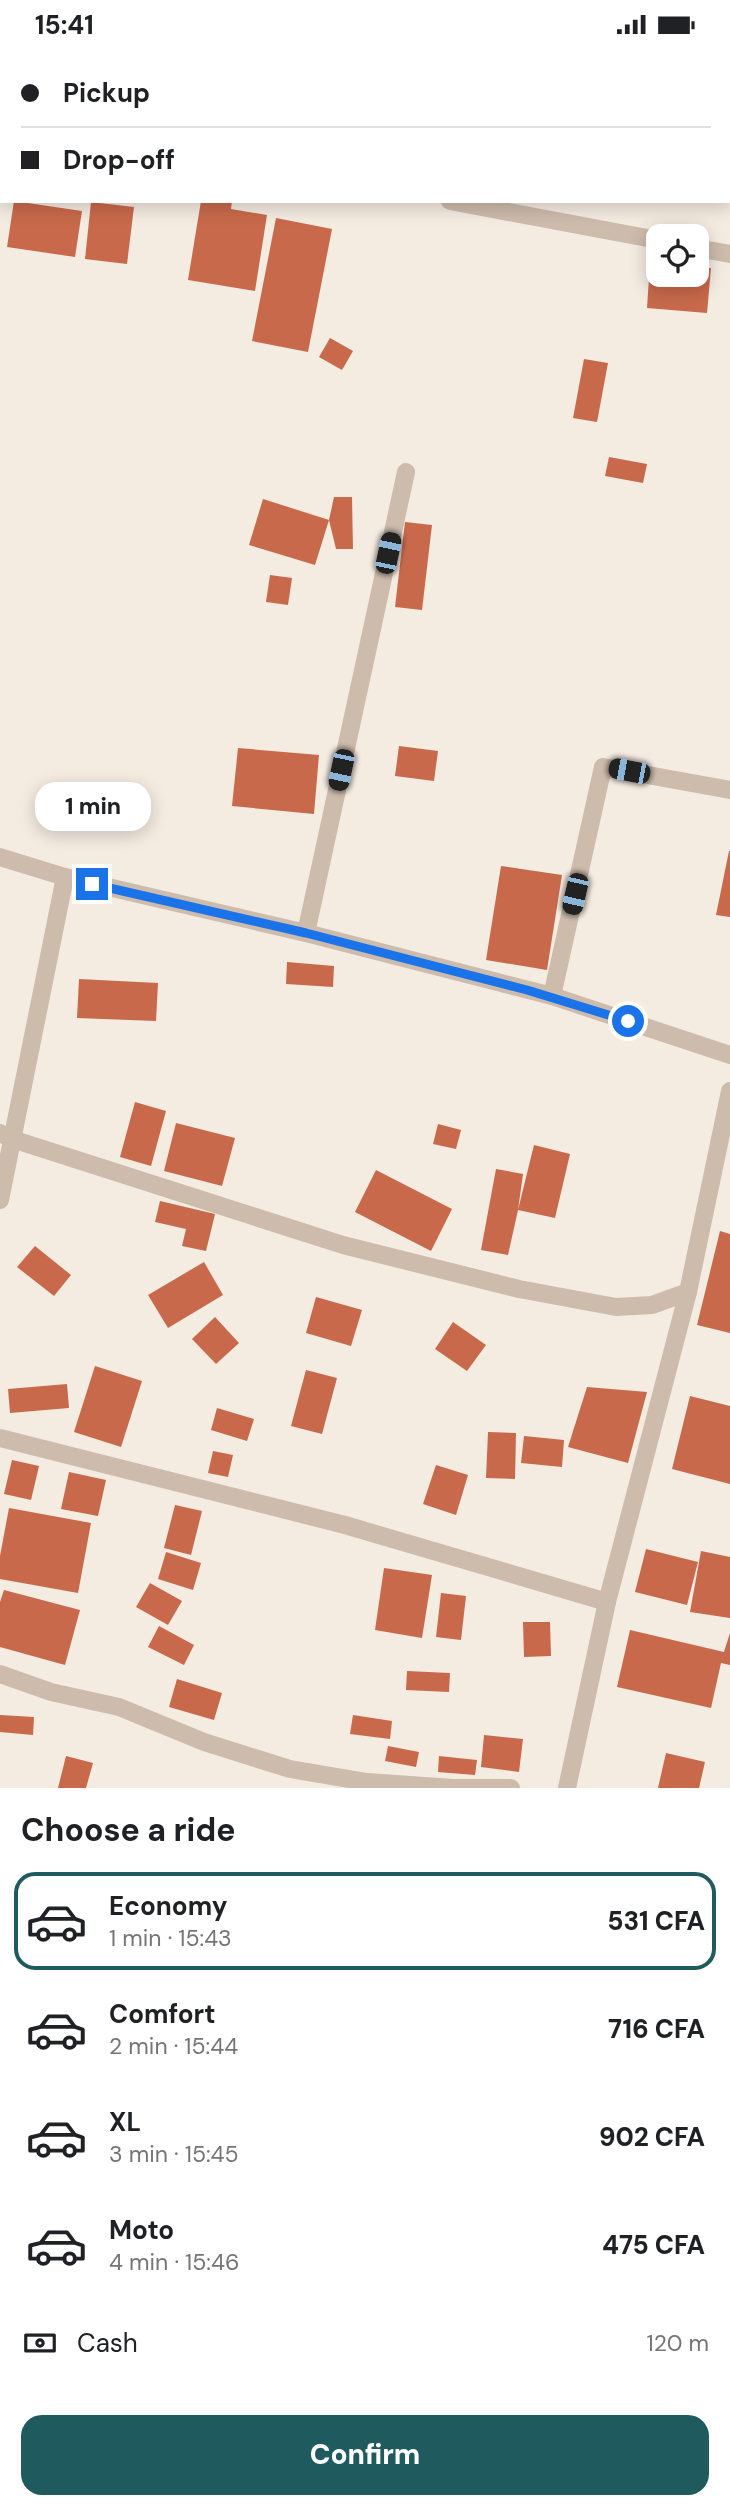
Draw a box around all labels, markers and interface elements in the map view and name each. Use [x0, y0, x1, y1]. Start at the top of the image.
text: 15:41 [35, 8, 94, 42]
text: Pickup [63, 76, 150, 110]
text: Drop-off [63, 143, 175, 177]
map controls [646, 224, 709, 287]
button: locate [646, 224, 709, 287]
car [374, 530, 403, 576]
car [327, 747, 356, 793]
car [607, 757, 652, 785]
callout: 1 min [34, 783, 150, 831]
text: 1 min [65, 791, 121, 821]
route end [76, 868, 108, 900]
car [561, 871, 590, 917]
route start [612, 1005, 644, 1037]
text: Choose a ride [21, 1809, 236, 1851]
text: Economy [109, 1889, 227, 1923]
icon: car [25, 1890, 88, 1953]
text: 531 CFA [607, 1904, 705, 1938]
text: 1 min · 15:43 [109, 1923, 232, 1953]
text: Comfort [109, 1997, 215, 2031]
icon: car [25, 1998, 88, 2061]
text: 716 CFA [608, 2012, 705, 2046]
text: 2 min · 15:44 [109, 2031, 238, 2061]
text: XL [109, 2105, 141, 2139]
icon: car [25, 2106, 88, 2169]
text: 902 CFA [599, 2120, 705, 2154]
text: 3 min · 15:45 [109, 2139, 239, 2169]
text: Moto [109, 2213, 174, 2247]
icon: car [25, 2214, 88, 2277]
text: 475 CFA [602, 2228, 705, 2262]
text: 4 min · 15:46 [109, 2247, 239, 2277]
icon: cash [21, 2324, 59, 2362]
text: Cash [77, 2326, 138, 2360]
text: 120 m [646, 2328, 709, 2358]
button: Confirm [21, 2415, 709, 2495]

